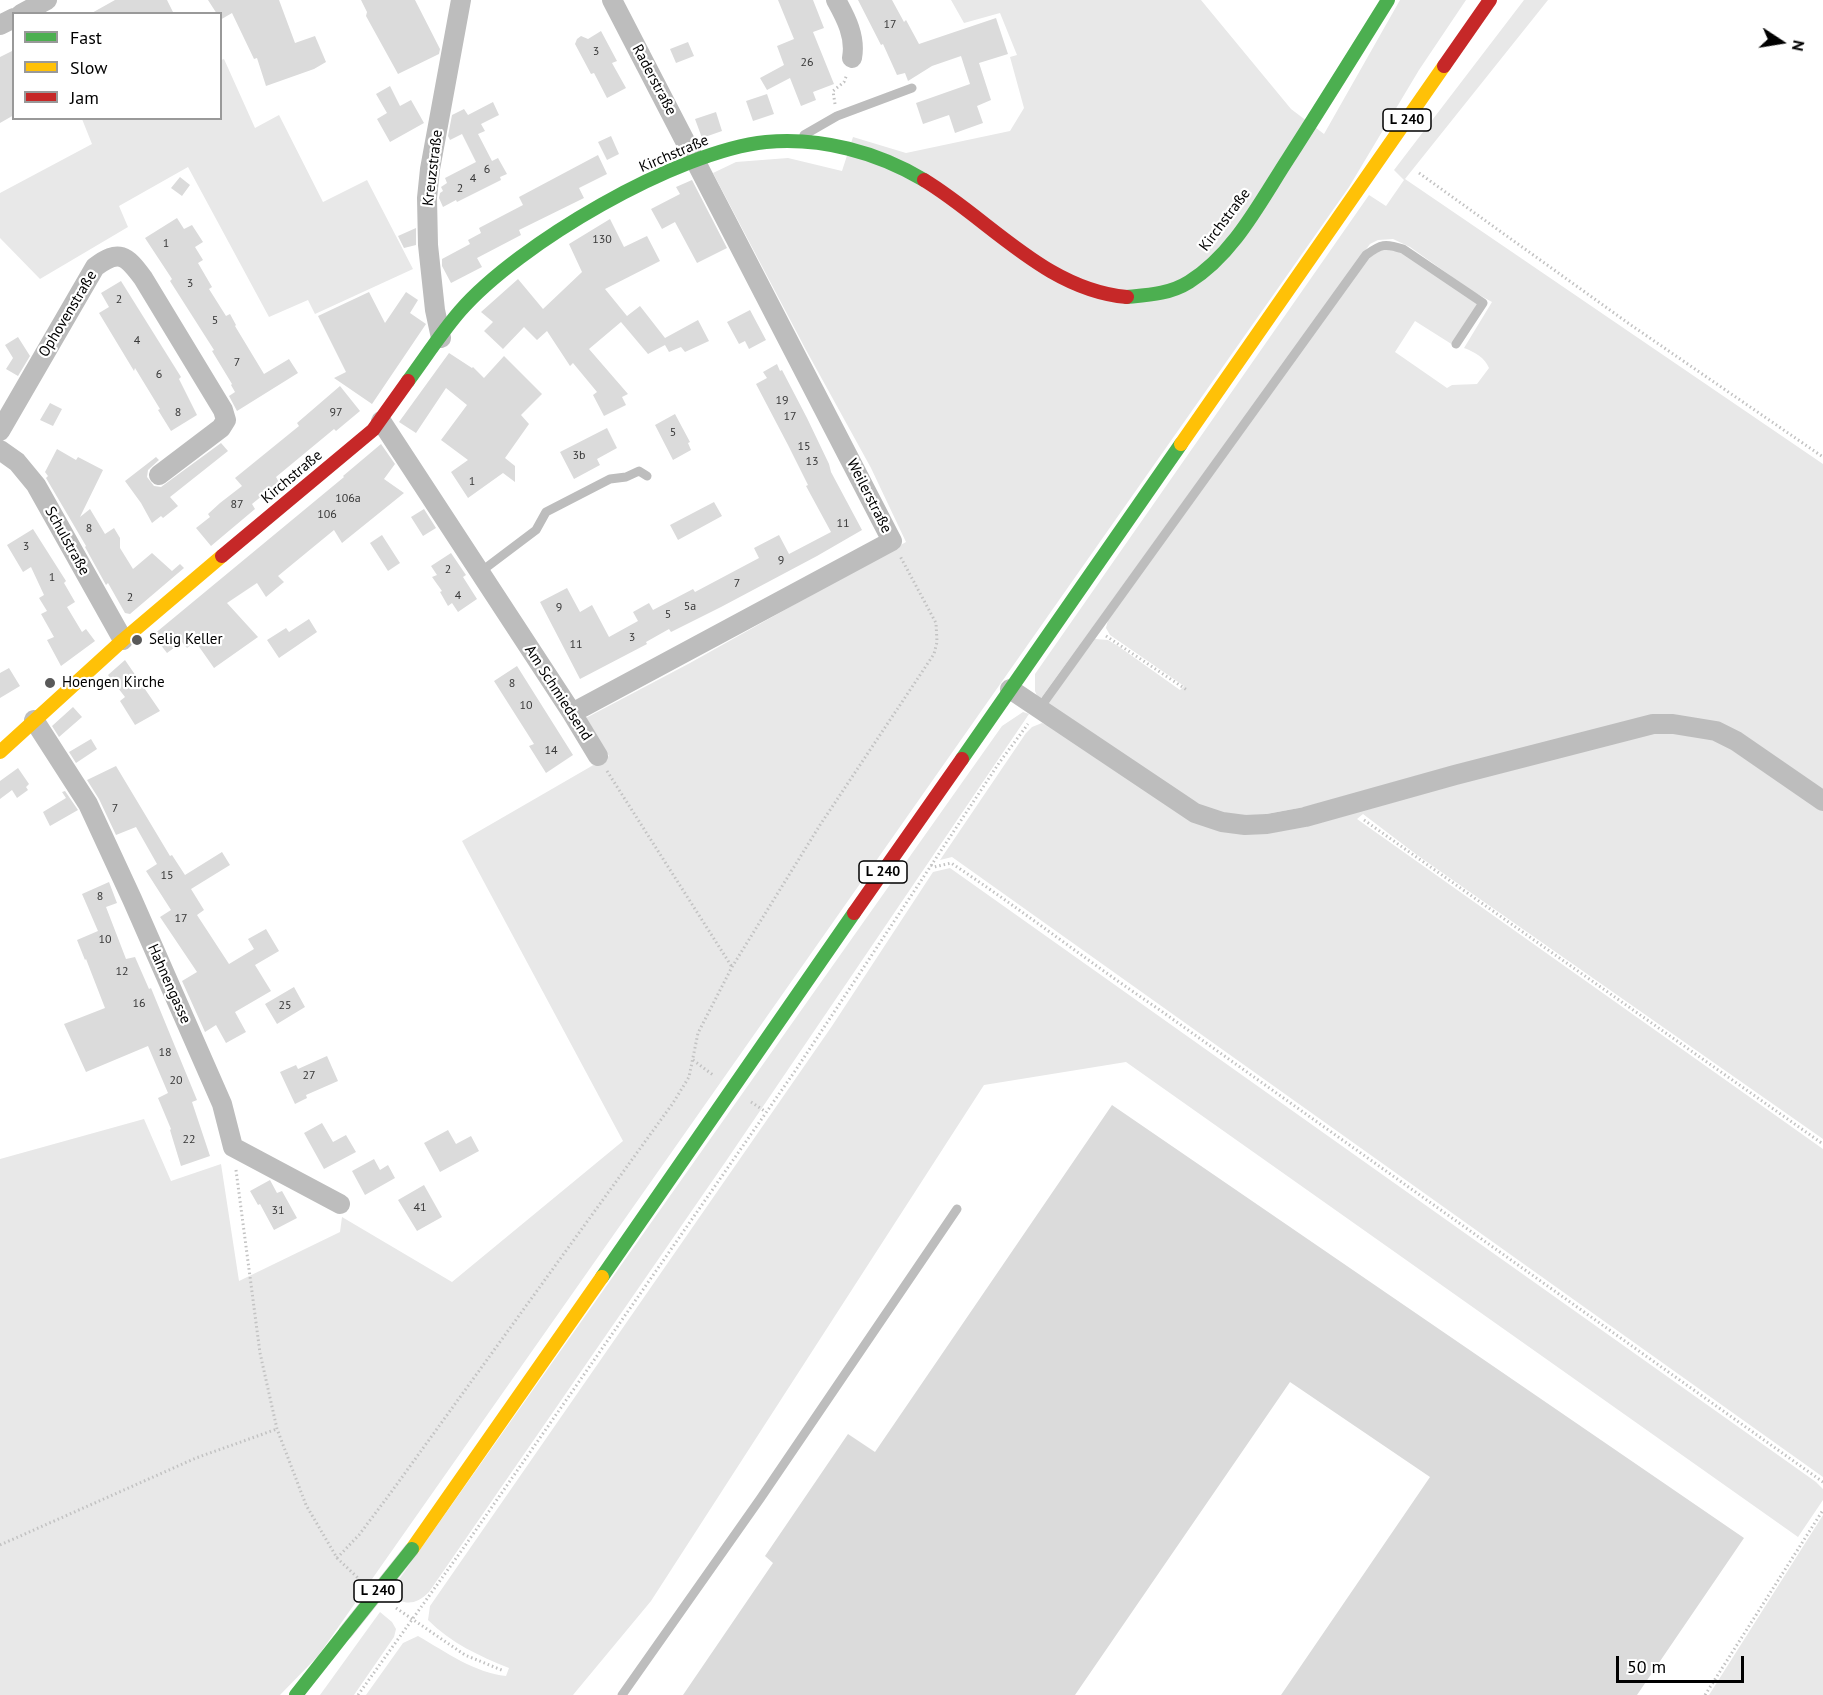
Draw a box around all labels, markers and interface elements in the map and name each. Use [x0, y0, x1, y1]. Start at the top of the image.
legend [12, 12, 222, 120]
north arrow [1751, 12, 1811, 72]
house number: 17 [883, 18, 897, 32]
text: Fast [70, 26, 102, 49]
text: N [1788, 39, 1809, 53]
street label: Raderstraße [628, 42, 680, 118]
house number: 3 [593, 45, 599, 59]
text: Slow [70, 56, 108, 79]
house number: 26 [800, 56, 814, 70]
text: Jam [70, 86, 99, 109]
road number: L 240 [1383, 109, 1431, 131]
street label: Kreuzstraße [419, 129, 447, 207]
street label: Kirchstraße [637, 131, 711, 177]
house number: 6 [484, 163, 490, 177]
house number: 4 [470, 172, 476, 186]
house number: 2 [457, 182, 463, 196]
street label: Kirchstraße [1196, 185, 1254, 255]
house number: 130 [592, 233, 612, 247]
house number: 1 [163, 237, 169, 251]
street label: Ophovenstraße [35, 267, 101, 361]
house number: 3 [187, 277, 193, 291]
house number: 2 [116, 293, 122, 307]
house number: 5 [212, 314, 218, 328]
house number: 4 [134, 334, 140, 348]
house number: 7 [234, 356, 240, 370]
house number: 6 [156, 368, 162, 382]
house number: 19 [775, 394, 789, 408]
house number: 8 [175, 406, 181, 420]
house number: 97 [329, 406, 343, 420]
house number: 17 [783, 410, 797, 424]
house number: 5 [670, 426, 676, 440]
house number: 15 [797, 440, 811, 454]
street label: Kirchstraße [258, 446, 326, 508]
house number: 3b [572, 449, 586, 463]
house number: 13 [805, 455, 819, 469]
street label: Weilerstraße [843, 456, 895, 536]
house number: 1 [469, 475, 475, 489]
house number: 106a [335, 492, 361, 506]
house number: 87 [230, 498, 244, 512]
street label: Schulstraße [41, 503, 93, 579]
house number: 106 [317, 508, 337, 522]
house number: 11 [836, 517, 850, 531]
house number: 8 [86, 522, 92, 536]
house number: 3 [23, 540, 29, 554]
house number: 9 [778, 554, 784, 568]
house number: 2 [445, 563, 451, 577]
house number: 1 [49, 571, 55, 585]
house number: 7 [734, 577, 740, 591]
house number: 4 [455, 589, 461, 603]
house number: 2 [127, 591, 133, 605]
house number: 5a [684, 600, 696, 614]
house number: 9 [556, 601, 562, 615]
house number: 5 [665, 608, 671, 622]
place label: Selig Keller [149, 631, 223, 649]
house number: 3 [629, 631, 635, 645]
marker: Selig Keller [130, 633, 144, 647]
house number: 11 [569, 638, 583, 652]
street label: Am Schmiedsend [520, 642, 596, 744]
place label: Hoengen Kirche [62, 674, 165, 692]
marker: Hoengen Kirche [43, 676, 57, 690]
house number: 8 [509, 677, 515, 691]
house number: 10 [519, 699, 533, 713]
house number: 14 [544, 744, 558, 758]
house number: 7 [112, 802, 118, 816]
road number: L 240 [859, 861, 907, 883]
house number: 15 [160, 869, 174, 883]
house number: 8 [97, 890, 103, 904]
house number: 17 [174, 912, 188, 926]
house number: 10 [98, 933, 112, 947]
street label: Hahnengasse [143, 941, 195, 1027]
house number: 12 [115, 965, 129, 979]
house number: 16 [132, 997, 146, 1011]
house number: 25 [278, 999, 292, 1013]
house number: 18 [158, 1046, 172, 1060]
house number: 27 [302, 1069, 316, 1083]
house number: 20 [169, 1074, 183, 1088]
house number: 22 [182, 1133, 196, 1147]
house number: 41 [413, 1201, 427, 1215]
house number: 31 [271, 1204, 285, 1218]
road number: L 240 [354, 1580, 402, 1602]
scale bar [1619, 1644, 1746, 1682]
text: 50 m [1627, 1655, 1666, 1678]

